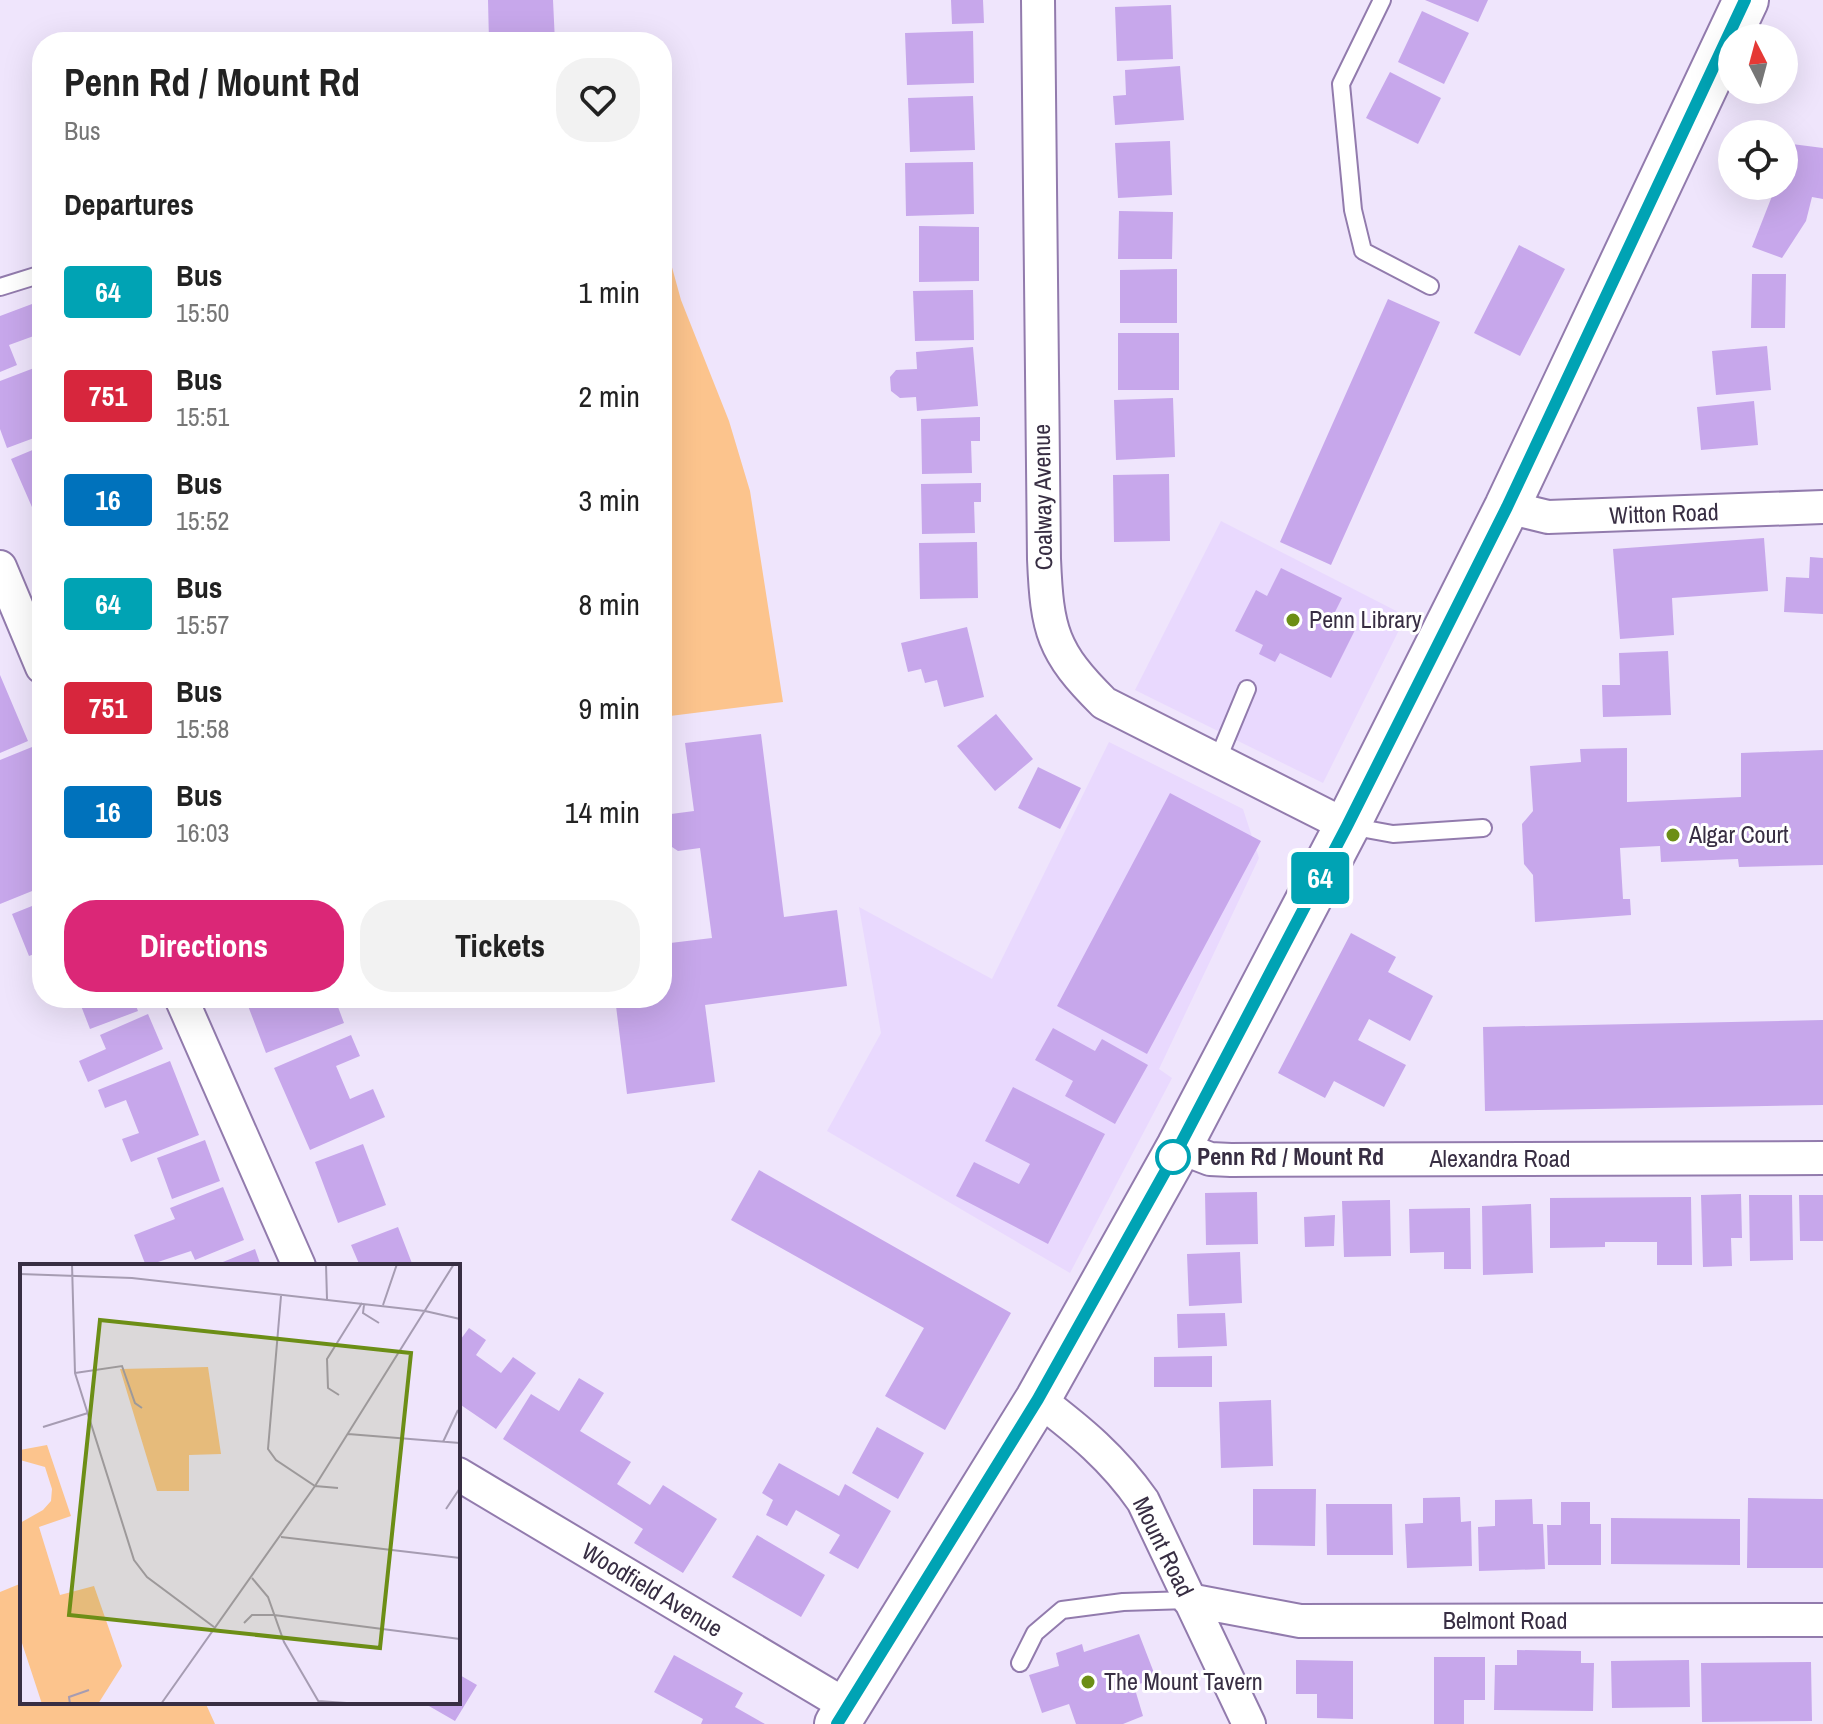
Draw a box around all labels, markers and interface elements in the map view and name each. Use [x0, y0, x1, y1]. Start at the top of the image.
north arrow [1718, 24, 1798, 104]
map controls [1718, 24, 1798, 200]
text: Penn Rd / Mount Rd [64, 57, 360, 108]
button: heart [556, 58, 640, 142]
text: Bus [64, 113, 101, 148]
button: locate [1718, 120, 1798, 200]
text: Departures [64, 184, 194, 224]
text: Bus [176, 255, 222, 295]
text: 1 min [578, 272, 640, 312]
text: 64 [95, 273, 121, 311]
text: 15:50 [176, 295, 229, 330]
text: Bus [176, 359, 222, 399]
text: 2 min [578, 376, 640, 416]
text: 751 [89, 377, 127, 415]
text: 15:51 [176, 399, 229, 434]
street label: Coalway Avenue [1025, 424, 1059, 570]
text: Bus [176, 463, 222, 503]
text: 3 min [578, 480, 640, 520]
text: 16 [95, 481, 121, 519]
street label: Witton Road [1609, 495, 1719, 531]
text: 15:52 [176, 503, 229, 538]
text: Bus [176, 567, 222, 607]
text: 8 min [578, 584, 640, 624]
text: 64 [95, 585, 121, 623]
place label: Penn Library [1309, 603, 1422, 635]
text: 15:57 [176, 607, 229, 642]
marker: Penn Library [1284, 611, 1302, 629]
text: Bus [176, 671, 222, 711]
text: 9 min [578, 688, 640, 728]
text: 751 [89, 689, 127, 727]
text: 15:58 [176, 711, 229, 746]
text: Bus [176, 775, 222, 815]
text: 14 min [565, 792, 640, 832]
text: 16 [95, 793, 121, 831]
text: 16:03 [176, 815, 229, 850]
place label: Algar Court [1688, 818, 1789, 850]
marker: Algar Court [1664, 826, 1682, 844]
line badge: 64 [1284, 852, 1356, 904]
text: 64 [1307, 859, 1333, 897]
button: Directions [64, 900, 344, 992]
button: Tickets [360, 900, 640, 992]
marker: Penn Rd / Mount Rd [1156, 1140, 1190, 1174]
place label: Penn Rd / Mount Rd [1197, 1140, 1384, 1172]
street label: Alexandra Road [1428, 1142, 1571, 1174]
inset map [20, 1264, 460, 1704]
street label: Mount Road [1126, 1491, 1202, 1602]
street label: Woodfield Avenue [576, 1534, 729, 1644]
street label: Belmont Road [1443, 1604, 1567, 1636]
place label: The Mount Tavern [1104, 1665, 1263, 1697]
marker: The Mount Tavern [1079, 1673, 1097, 1691]

